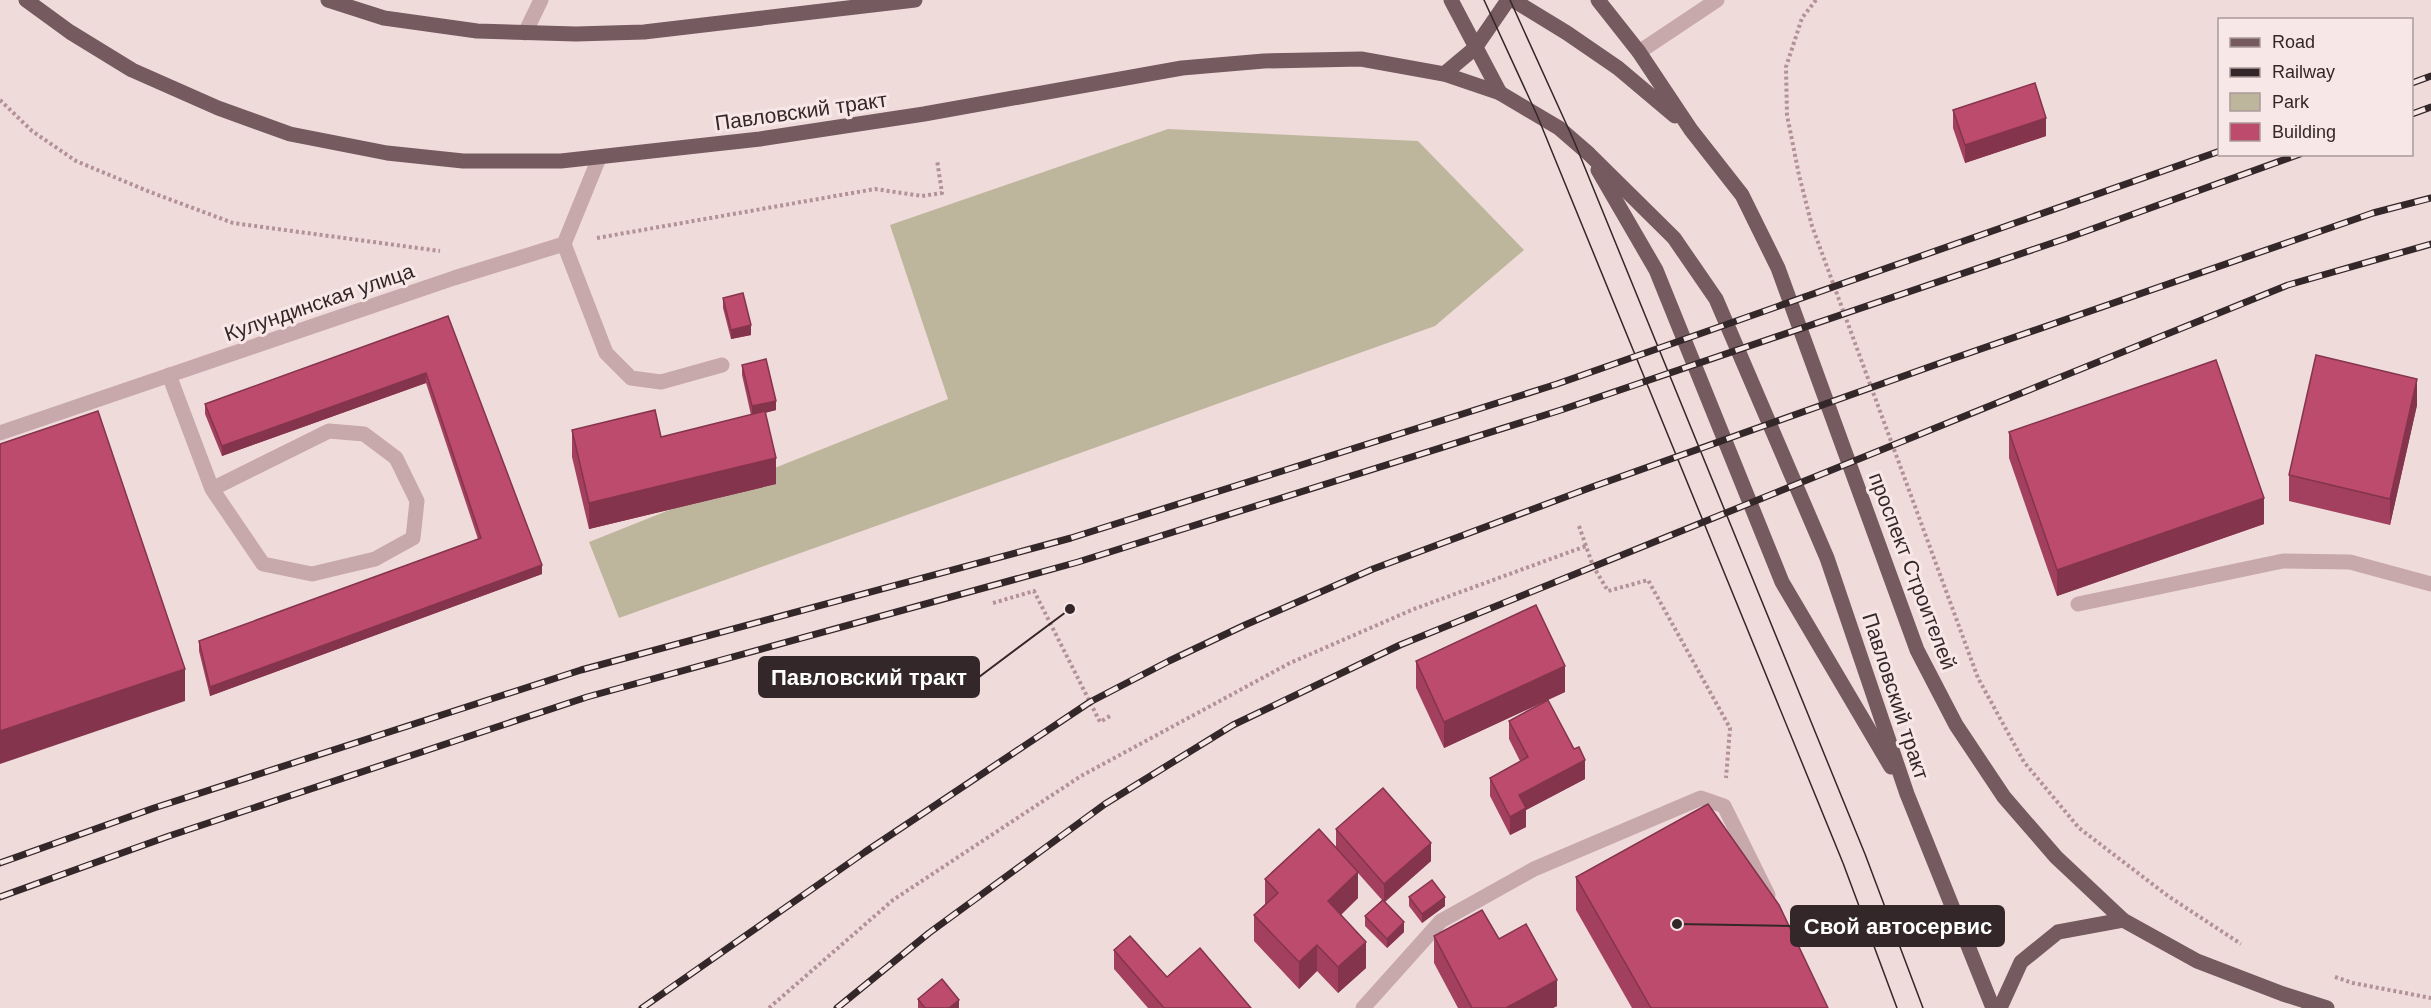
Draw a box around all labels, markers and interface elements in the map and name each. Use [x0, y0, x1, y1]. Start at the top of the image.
legend [2218, 18, 2413, 156]
text: Road [2272, 32, 2315, 52]
text: Railway [2272, 62, 2335, 82]
street label: Павловский тракт [713, 87, 889, 134]
text: Park [2272, 92, 2310, 112]
text: Building [2272, 122, 2336, 142]
street label: Кулундинская улица [221, 259, 417, 345]
street label: проспект Строителей [1865, 469, 1961, 673]
street label: Павловский тракт [1858, 610, 1934, 782]
callout: Павловский тракт [759, 657, 979, 697]
text: Павловский тракт [771, 665, 967, 690]
callout: Свой автосервис [1791, 906, 2004, 946]
text: Свой автосервис [1804, 914, 1992, 939]

